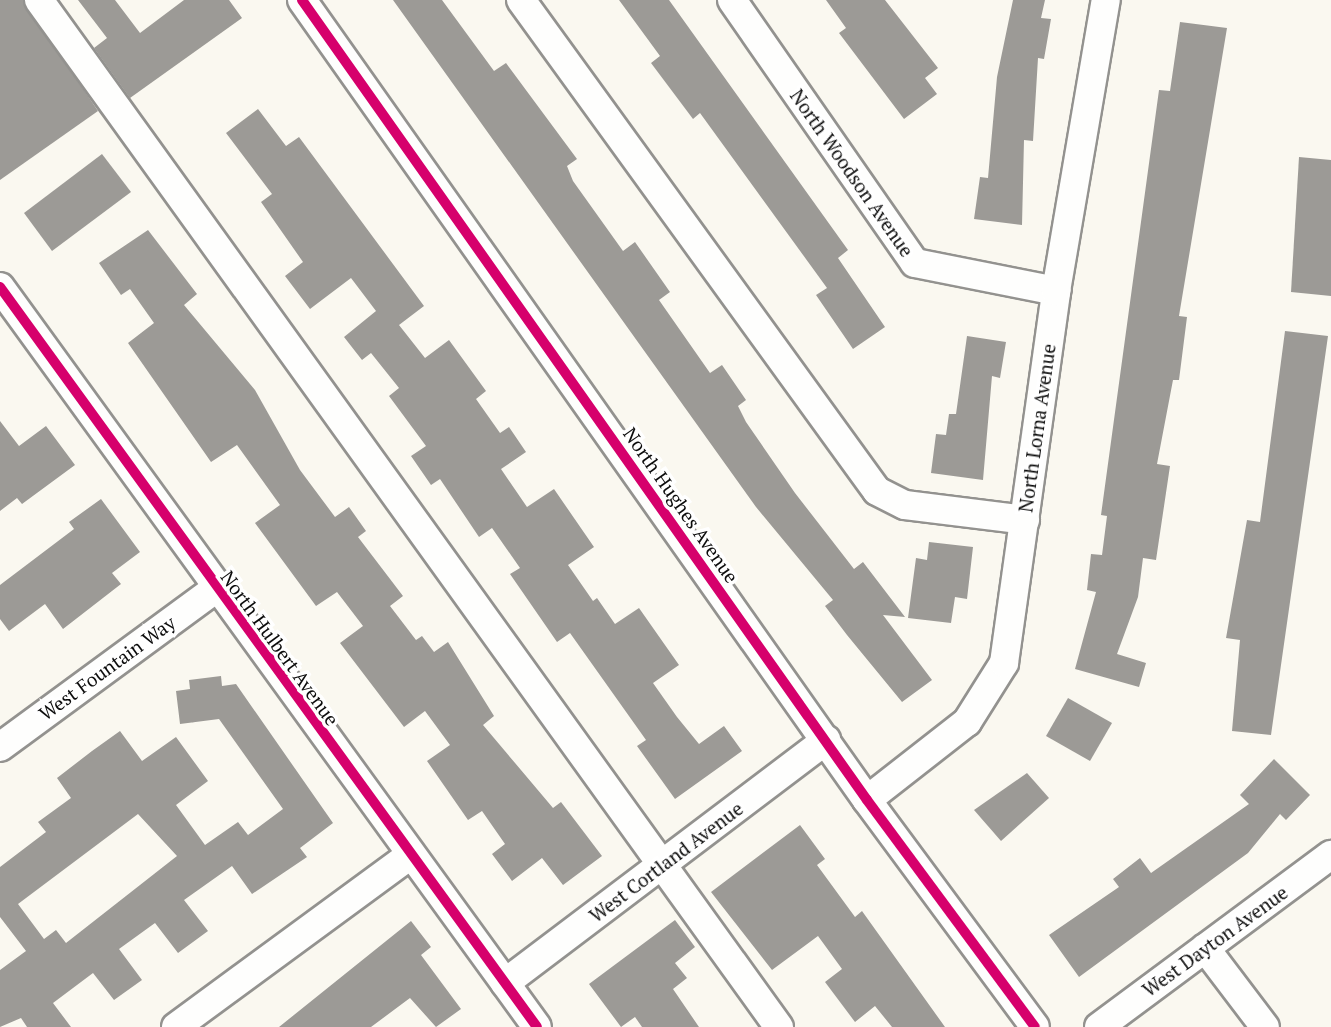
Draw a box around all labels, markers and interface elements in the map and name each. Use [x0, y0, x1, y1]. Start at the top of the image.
street label: North Woodson Avenue [785, 85, 919, 261]
street label: North Lorna Avenue [1014, 342, 1060, 514]
street label: North Hughes Avenue [619, 423, 743, 587]
street label: North Hulbert Avenue [216, 566, 344, 730]
street label: West Fountain Way [34, 611, 180, 725]
street label: West Cortland Avenue [585, 797, 747, 927]
street label: West Dayton Avenue [1138, 881, 1292, 1001]

